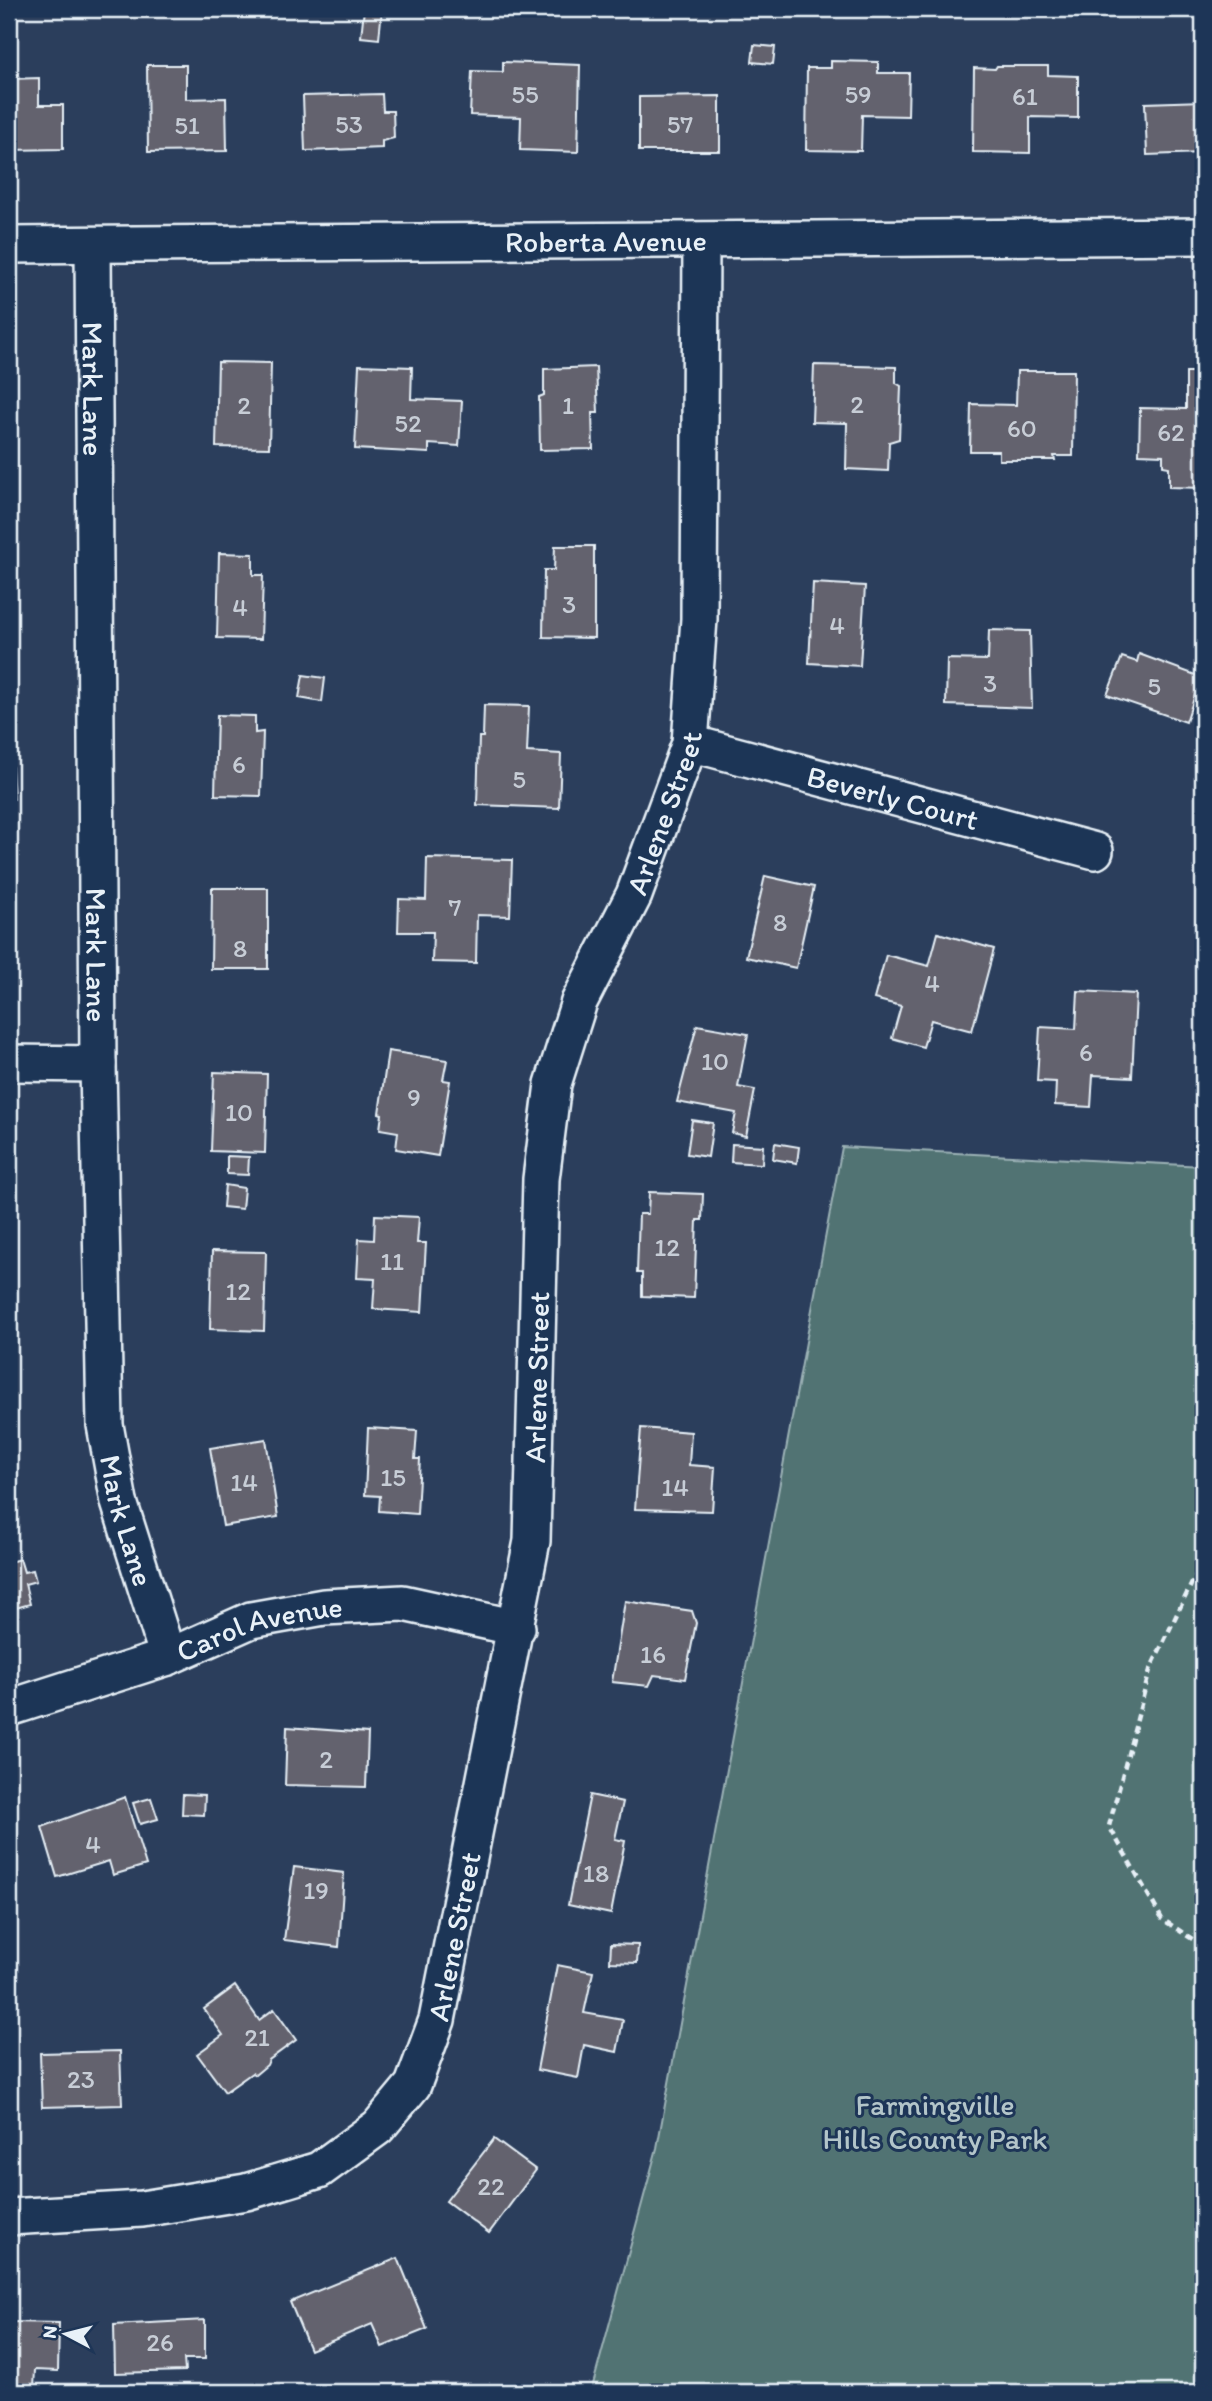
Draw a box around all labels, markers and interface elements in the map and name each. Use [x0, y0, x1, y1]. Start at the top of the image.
house number: 55 [511, 78, 539, 110]
house number: 59 [844, 78, 872, 110]
house number: 61 [1012, 80, 1038, 112]
house number: 53 [335, 108, 363, 140]
house number: 57 [667, 108, 693, 140]
house number: 51 [174, 109, 200, 141]
street label: Roberta Avenue [505, 221, 707, 260]
street label: Mark Lane [75, 322, 113, 456]
house number: 2 [850, 388, 864, 420]
house number: 2 [237, 389, 251, 421]
house number: 1 [562, 389, 574, 421]
house number: 52 [394, 407, 422, 439]
house number: 60 [1007, 412, 1037, 444]
house number: 62 [1157, 416, 1185, 448]
house number: 3 [562, 588, 576, 620]
house number: 4 [232, 591, 248, 623]
house number: 4 [829, 609, 845, 641]
house number: 3 [983, 667, 997, 699]
house number: 5 [1147, 670, 1161, 702]
street label: Arlene Street [617, 730, 709, 900]
house number: 6 [232, 748, 246, 780]
street label: Beverly Court [803, 757, 983, 838]
house number: 5 [512, 763, 526, 795]
street label: Mark Lane [78, 888, 116, 1022]
house number: 7 [449, 891, 462, 923]
house number: 8 [773, 906, 787, 938]
house number: 8 [233, 932, 247, 964]
house number: 4 [924, 967, 940, 999]
house number: 6 [1079, 1036, 1093, 1068]
house number: 10 [701, 1045, 729, 1077]
house number: 9 [407, 1081, 421, 1113]
house number: 10 [225, 1096, 253, 1128]
house number: 12 [654, 1231, 680, 1263]
house number: 11 [380, 1245, 404, 1277]
house number: 12 [225, 1275, 251, 1307]
street label: Arlene Street [515, 1291, 557, 1463]
street label: Mark Lane [92, 1452, 163, 1590]
house number: 15 [380, 1461, 406, 1493]
house number: 14 [230, 1466, 258, 1498]
house number: 14 [661, 1471, 689, 1503]
street label: Carol Avenue [170, 1588, 343, 1670]
house number: 16 [640, 1638, 666, 1670]
house number: 2 [319, 1743, 333, 1775]
house number: 4 [85, 1828, 101, 1860]
street label: Arlene Street [419, 1849, 488, 2024]
house number: 18 [583, 1857, 609, 1889]
house number: 19 [303, 1874, 329, 1906]
house number: 21 [244, 2021, 270, 2053]
house number: 23 [67, 2063, 95, 2095]
park label: Farmingville Hills County Park [823, 2086, 1048, 2157]
house number: 22 [477, 2170, 505, 2202]
north arrow [32, 2300, 102, 2370]
text: N [37, 2324, 62, 2340]
house number: 26 [146, 2326, 174, 2358]

